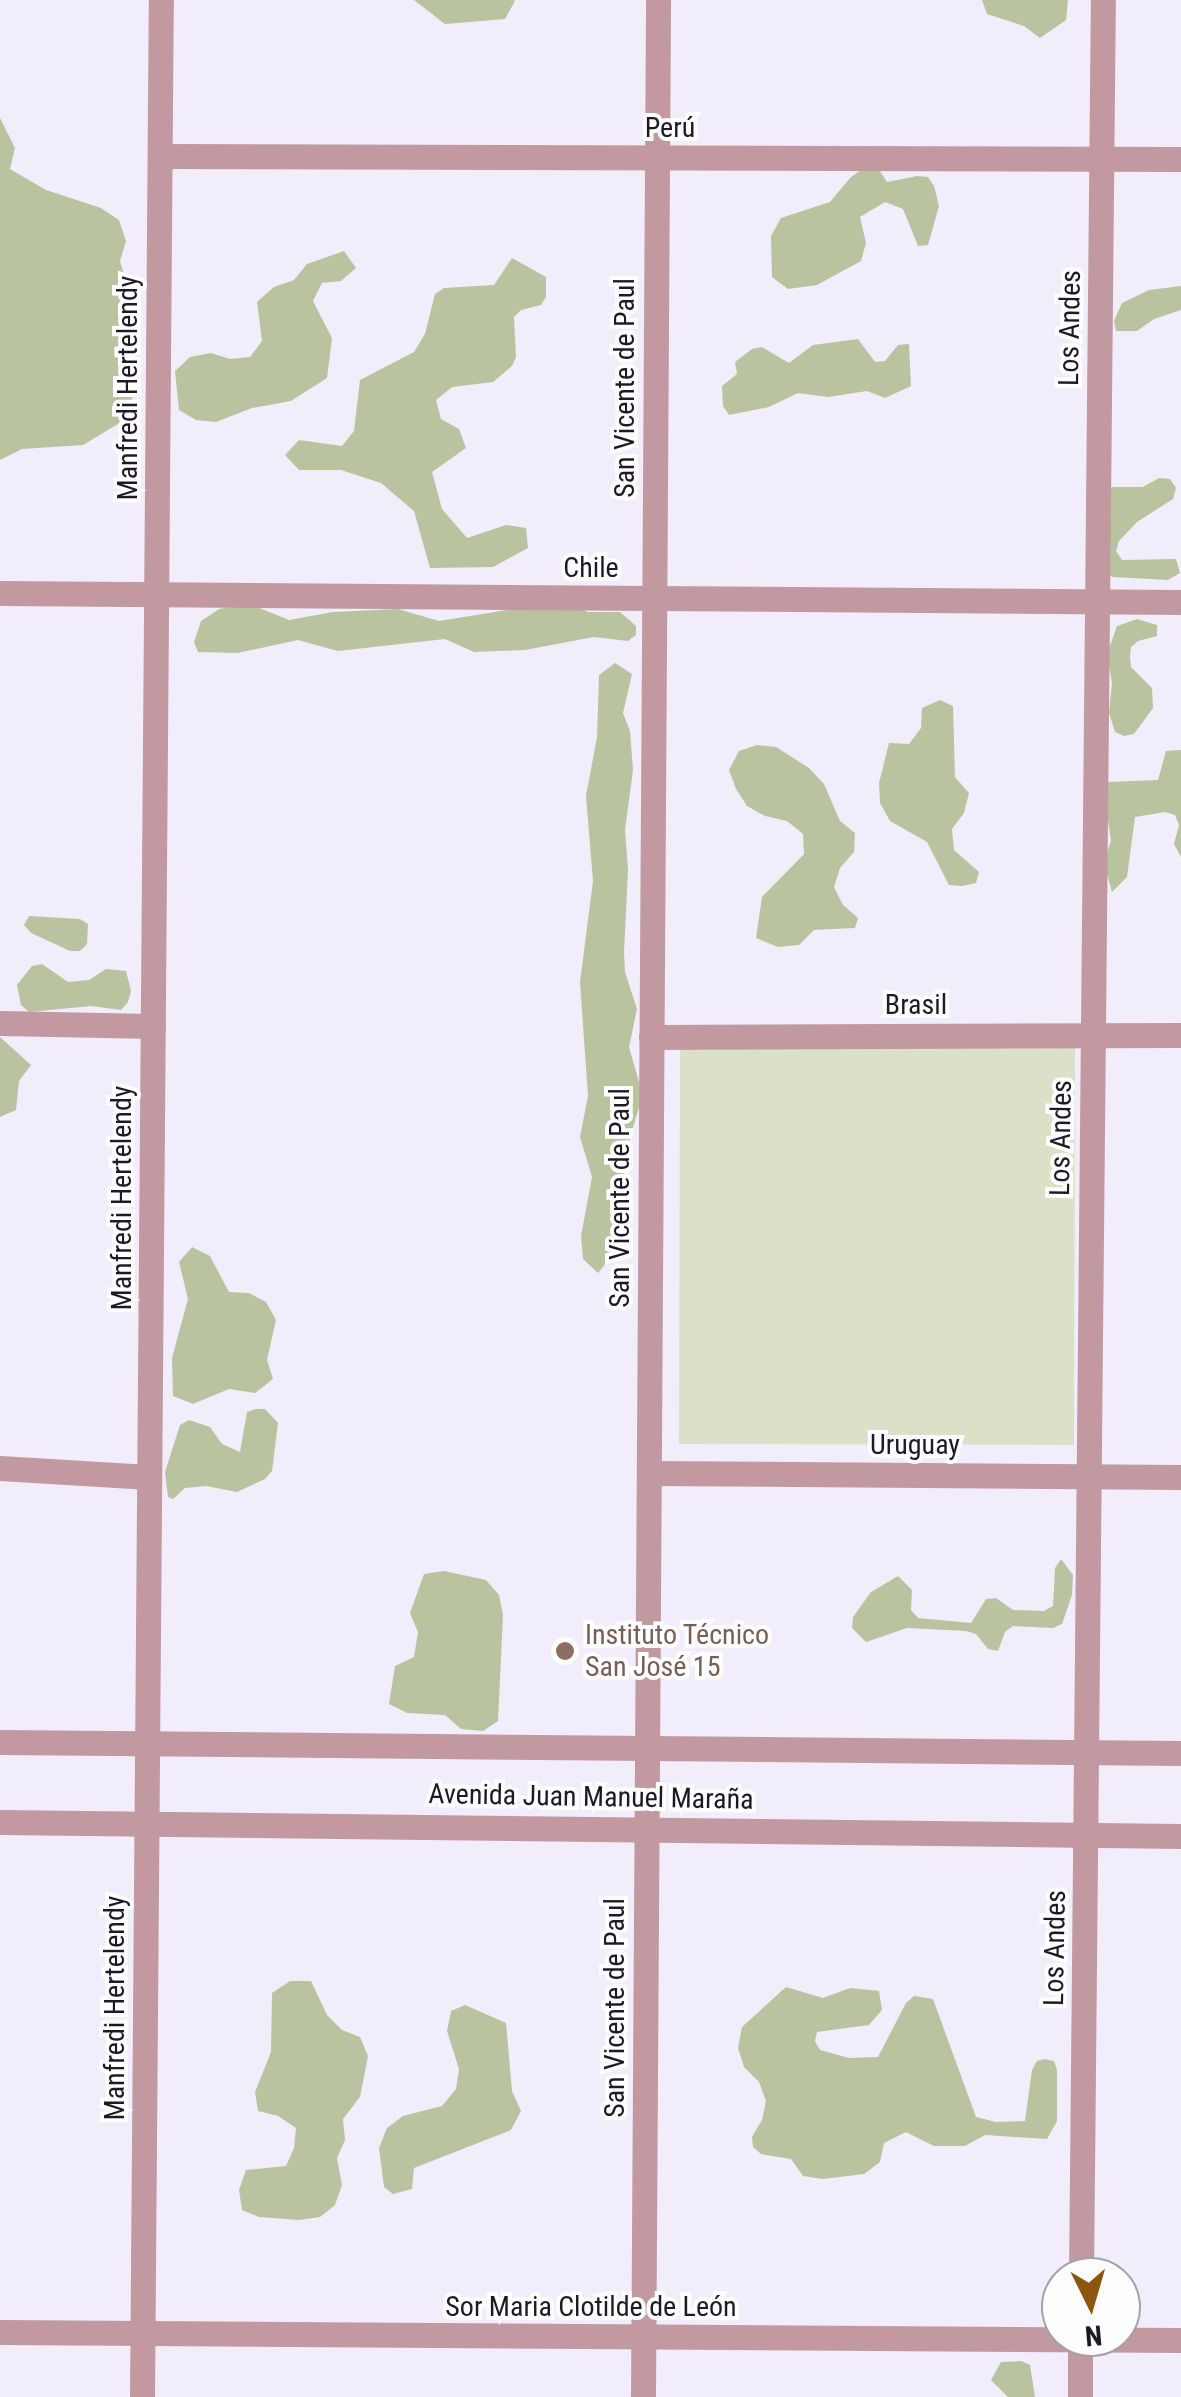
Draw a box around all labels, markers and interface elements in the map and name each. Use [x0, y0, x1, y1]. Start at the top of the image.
street label: Perú [645, 111, 695, 145]
street label: Los Andes [1052, 270, 1088, 386]
street label: Manfredi Hertelendy [111, 276, 145, 500]
street label: San Vicente de Paul [608, 278, 642, 498]
street label: Chile [563, 551, 619, 585]
street label: Brasil [885, 988, 947, 1022]
street label: Los Andes [1043, 1080, 1079, 1196]
street label: Manfredi Hertelendy [105, 1086, 139, 1310]
street label: San Vicente de Paul [603, 1088, 637, 1308]
street label: Uruguay [870, 1428, 960, 1462]
place label: Instituto Técnico San José 15 [585, 1618, 770, 1684]
marker: Instituto Técnico San José 15 [554, 1640, 576, 1662]
street label: Avenida Juan Manuel Maraña [428, 1777, 754, 1817]
street label: Los Andes [1037, 1890, 1073, 2006]
street label: Manfredi Hertelendy [98, 1896, 132, 2120]
street label: San Vicente de Paul [598, 1898, 632, 2118]
north arrow [1041, 2257, 1141, 2357]
street label: Sor Maria Clotilde de León [445, 2290, 737, 2324]
text: N [1084, 2318, 1103, 2353]

